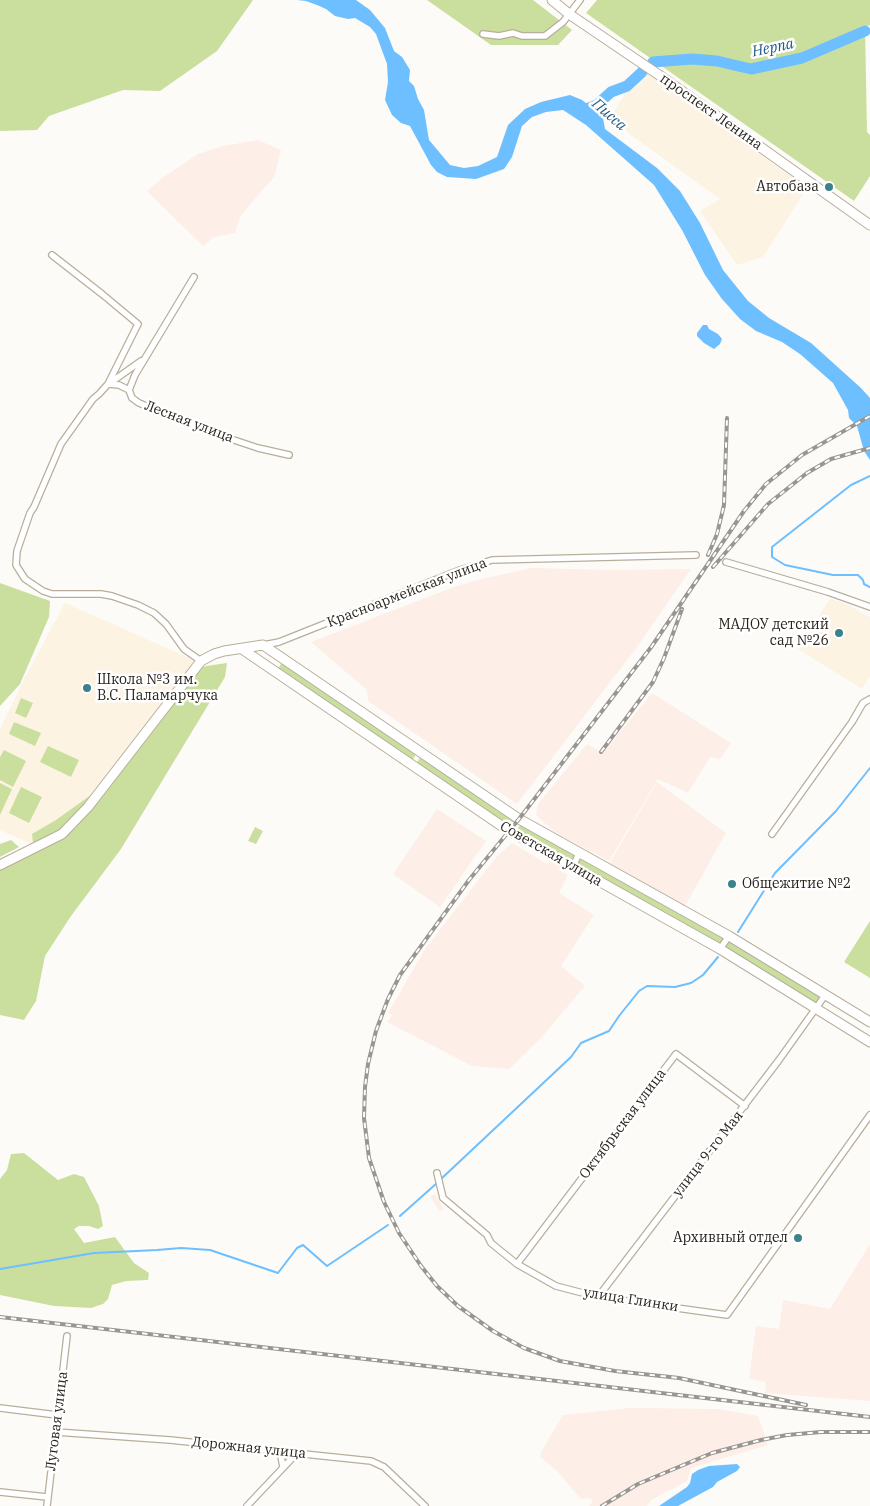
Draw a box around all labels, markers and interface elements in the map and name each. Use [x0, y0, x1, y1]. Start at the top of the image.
water label: Нерпа [750, 35, 796, 61]
street label: проспект Ленина [657, 70, 765, 154]
water label: Писса [588, 95, 630, 135]
place label: Автобаза [756, 179, 819, 195]
marker: Автобаза [823, 181, 835, 193]
street label: Лесная улица [142, 397, 236, 447]
street label: Красноармейская улица [325, 555, 489, 631]
place label: МАДОУ детский сад №26 [718, 617, 829, 650]
marker: МАДОУ детский сад №26 [833, 627, 845, 639]
place label: Школа №3 им. В.С. Паламарчука [97, 672, 218, 704]
marker: Школа №3 им. В.С. Паламарчука [81, 682, 93, 694]
street label: Советская улица [497, 818, 605, 890]
place label: Общежитие №2 [742, 876, 851, 892]
marker: Общежитие №2 [726, 878, 738, 890]
street label: Октябрьская улица [576, 1066, 670, 1182]
street label: улица 9-го Мая [669, 1108, 747, 1200]
place label: Архивный отдел [673, 1230, 788, 1246]
marker: Архивный отдел [792, 1232, 804, 1244]
street label: улица Глинки [582, 1284, 680, 1316]
street label: Луговая улица [43, 1370, 71, 1472]
street label: Дорожная улица [191, 1434, 307, 1462]

